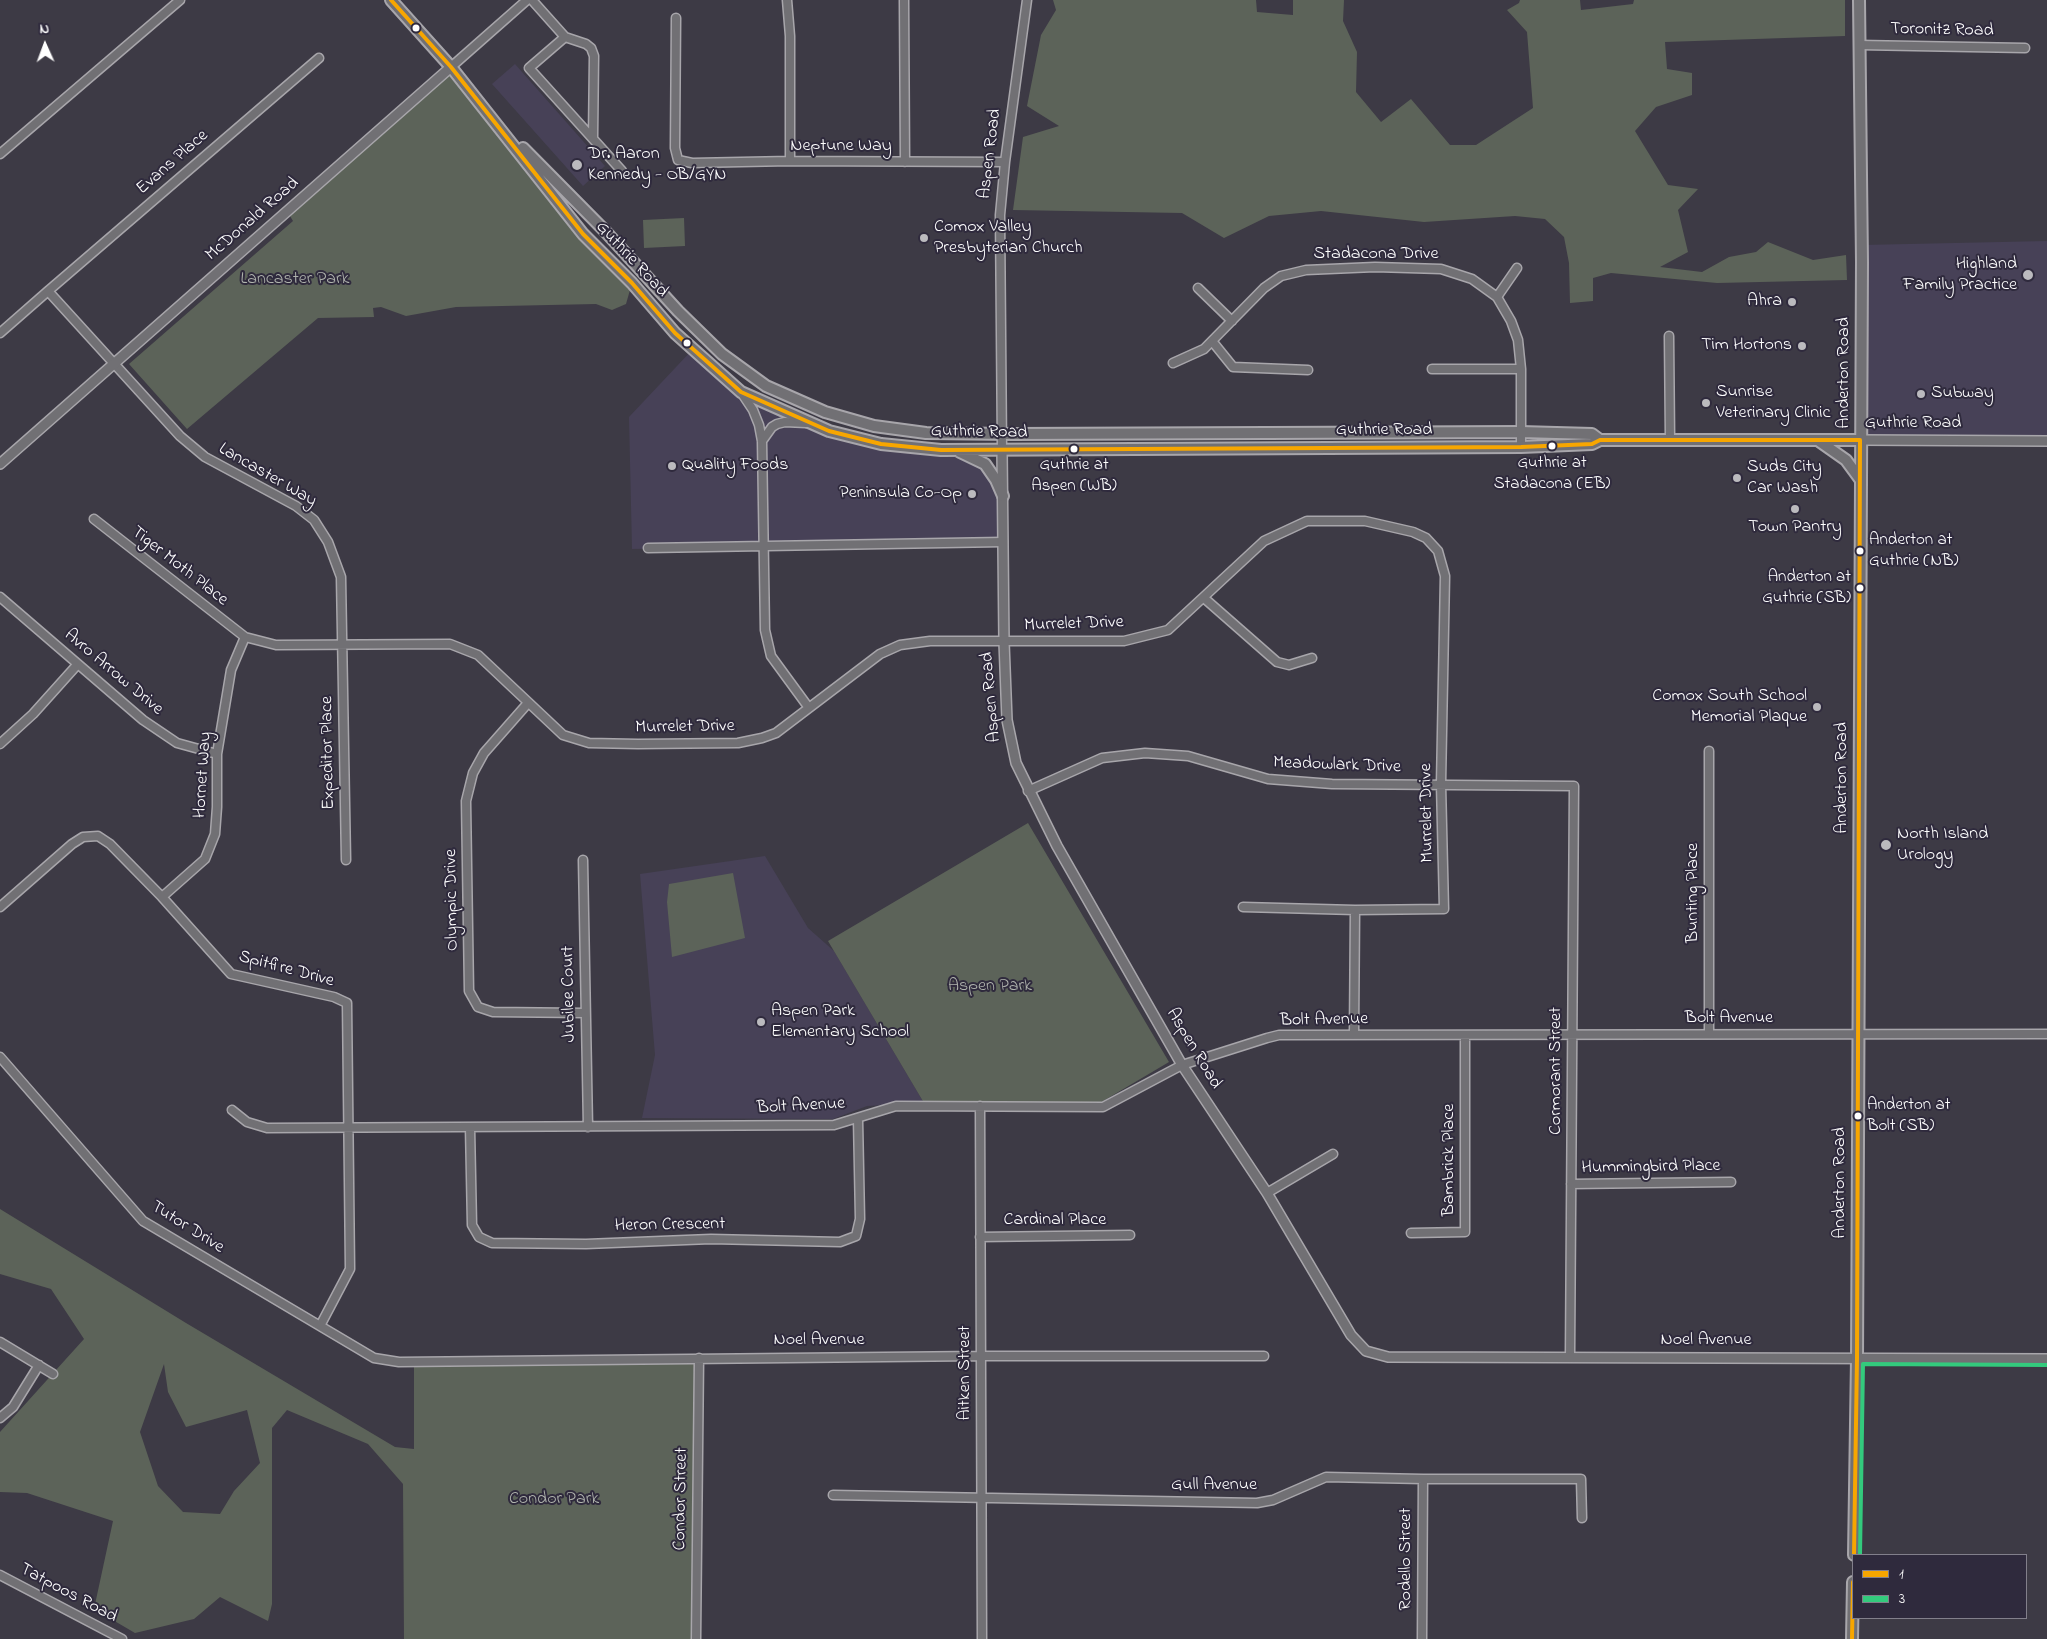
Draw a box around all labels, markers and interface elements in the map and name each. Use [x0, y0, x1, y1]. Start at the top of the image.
text: N [39, 19, 50, 40]
street label: Toronitz Road [1890, 19, 1994, 43]
north arrow [20, 20, 70, 70]
unlabelled marker [411, 23, 421, 33]
street label: Aspen Road [975, 108, 1007, 200]
street label: Evans Place [133, 126, 213, 200]
street label: Neptune Way [790, 136, 892, 158]
place label: Dr. Aaron Kennedy - OB/GYN [588, 144, 726, 186]
marker: Dr. Aaron Kennedy - OB/GYN [570, 158, 584, 172]
street label: McDonald Road [202, 174, 304, 266]
street label: Guthrie Road [590, 217, 672, 303]
place label: Comox Valley Presbyterian Church [934, 217, 1082, 260]
marker: Comox Valley Presbyterian Church [918, 232, 930, 244]
street label: Stadacona Drive [1313, 244, 1439, 266]
place label: Highland Family Practice [1903, 254, 2017, 296]
marker: Highland Family Practice [2021, 268, 2035, 282]
park label: Lancaster Park [241, 269, 349, 291]
place label: Ahra [1747, 291, 1782, 313]
marker: Ahra [1786, 296, 1798, 308]
street label: Anderton Road [1834, 317, 1856, 429]
place label: Tim Hortons [1701, 335, 1792, 357]
unlabelled marker [682, 338, 692, 348]
marker: Tim Hortons [1796, 340, 1808, 352]
place label: Sunrise Veterinary Clinic [1716, 382, 1830, 424]
place label: Subway [1931, 383, 1994, 405]
marker: Subway [1915, 388, 1927, 400]
marker: Sunrise Veterinary Clinic [1700, 397, 1712, 409]
street label: Guthrie Road [1865, 413, 1961, 435]
street label: Guthrie Road [1336, 420, 1432, 442]
street label: Guthrie Road [930, 421, 1028, 445]
street label: Lancaster Way [214, 439, 320, 513]
marker: Guthrie at Stadacona (EB) [1547, 441, 1557, 451]
marker: Guthrie at Aspen (WB) [1069, 444, 1079, 454]
place label: Guthrie at Stadacona (EB) [1494, 454, 1610, 494]
place label: Quality Foods [682, 455, 788, 477]
place label: Guthrie at Aspen (WB) [1031, 456, 1117, 496]
place label: Suds City Car Wash [1747, 457, 1822, 499]
marker: Quality Foods [666, 460, 678, 472]
marker: Suds City Car Wash [1731, 472, 1743, 484]
place label: Peninsula Co-Op [839, 483, 962, 505]
marker: Peninsula Co-Op [966, 488, 978, 500]
marker: Town Pantry [1789, 503, 1801, 515]
place label: Town Pantry [1748, 517, 1842, 539]
street label: Tiger Moth Place [126, 522, 232, 612]
place label: Anderton at Guthrie (NB) [1869, 531, 1958, 571]
marker: Anderton at Guthrie (NB) [1855, 546, 1865, 556]
place label: Anderton at Guthrie (SB) [1762, 568, 1851, 608]
marker: Anderton at Guthrie (SB) [1855, 583, 1865, 593]
street label: Murrelet Drive [1024, 612, 1124, 638]
street label: Avro Arrow Drive [59, 625, 167, 721]
street label: Aspen Road [977, 651, 1007, 743]
place label: Comox South School Memorial Plaque [1652, 686, 1807, 729]
street label: Expeditor Place [317, 696, 341, 810]
marker: Comox South School Memorial Plaque [1811, 701, 1823, 713]
street label: Murrelet Drive [635, 716, 735, 740]
street label: Anderton Road [1832, 722, 1854, 834]
street label: Hornet Way [190, 731, 218, 819]
street label: Meadowlark Drive [1273, 753, 1401, 779]
street label: Murrelet Drive [1416, 763, 1440, 863]
place label: North Island Urology [1897, 824, 1988, 866]
marker: North Island Urology [1879, 838, 1893, 852]
street label: Bunting Place [1683, 843, 1705, 943]
street label: Olympic Drive [441, 849, 465, 951]
street label: Jubilee Court [558, 946, 582, 1042]
street label: Spitfire Drive [236, 947, 336, 993]
park label: Aspen Park [948, 976, 1032, 998]
place label: Aspen Park Elementary School [771, 1001, 909, 1044]
street label: Aspen Road [1160, 1005, 1226, 1093]
street label: Cormorant Street [1546, 1007, 1568, 1135]
street label: Bolt Avenue [1685, 1008, 1773, 1030]
street label: Bolt Avenue [1280, 1009, 1368, 1033]
marker: Aspen Park Elementary School [755, 1016, 767, 1028]
street label: Bolt Avenue [756, 1094, 846, 1120]
place label: Anderton at Bolt (SB) [1867, 1096, 1950, 1136]
street label: Bambrick Place [1439, 1104, 1461, 1216]
marker: Anderton at Bolt (SB) [1853, 1111, 1863, 1121]
street label: Anderton Road [1830, 1127, 1852, 1239]
street label: Hummingbird Place [1581, 1156, 1721, 1180]
street label: Tutor Drive [146, 1197, 228, 1259]
street label: Cardinal Place [1004, 1210, 1106, 1232]
street label: Heron Crescent [615, 1214, 725, 1238]
street label: Aitken Street [955, 1325, 977, 1421]
street label: Noel Avenue [774, 1330, 864, 1352]
street label: Noel Avenue [1661, 1330, 1751, 1352]
street label: Condor Street [670, 1447, 694, 1551]
street label: Gull Avenue [1171, 1475, 1257, 1497]
park label: Condor Park [509, 1489, 599, 1511]
street label: Rodello Street [1396, 1508, 1418, 1610]
legend [1852, 1554, 2027, 1619]
street label: Tatpoos Road [16, 1559, 120, 1629]
text: 1 [1899, 1563, 1904, 1585]
text: 3 [1899, 1588, 1905, 1610]

